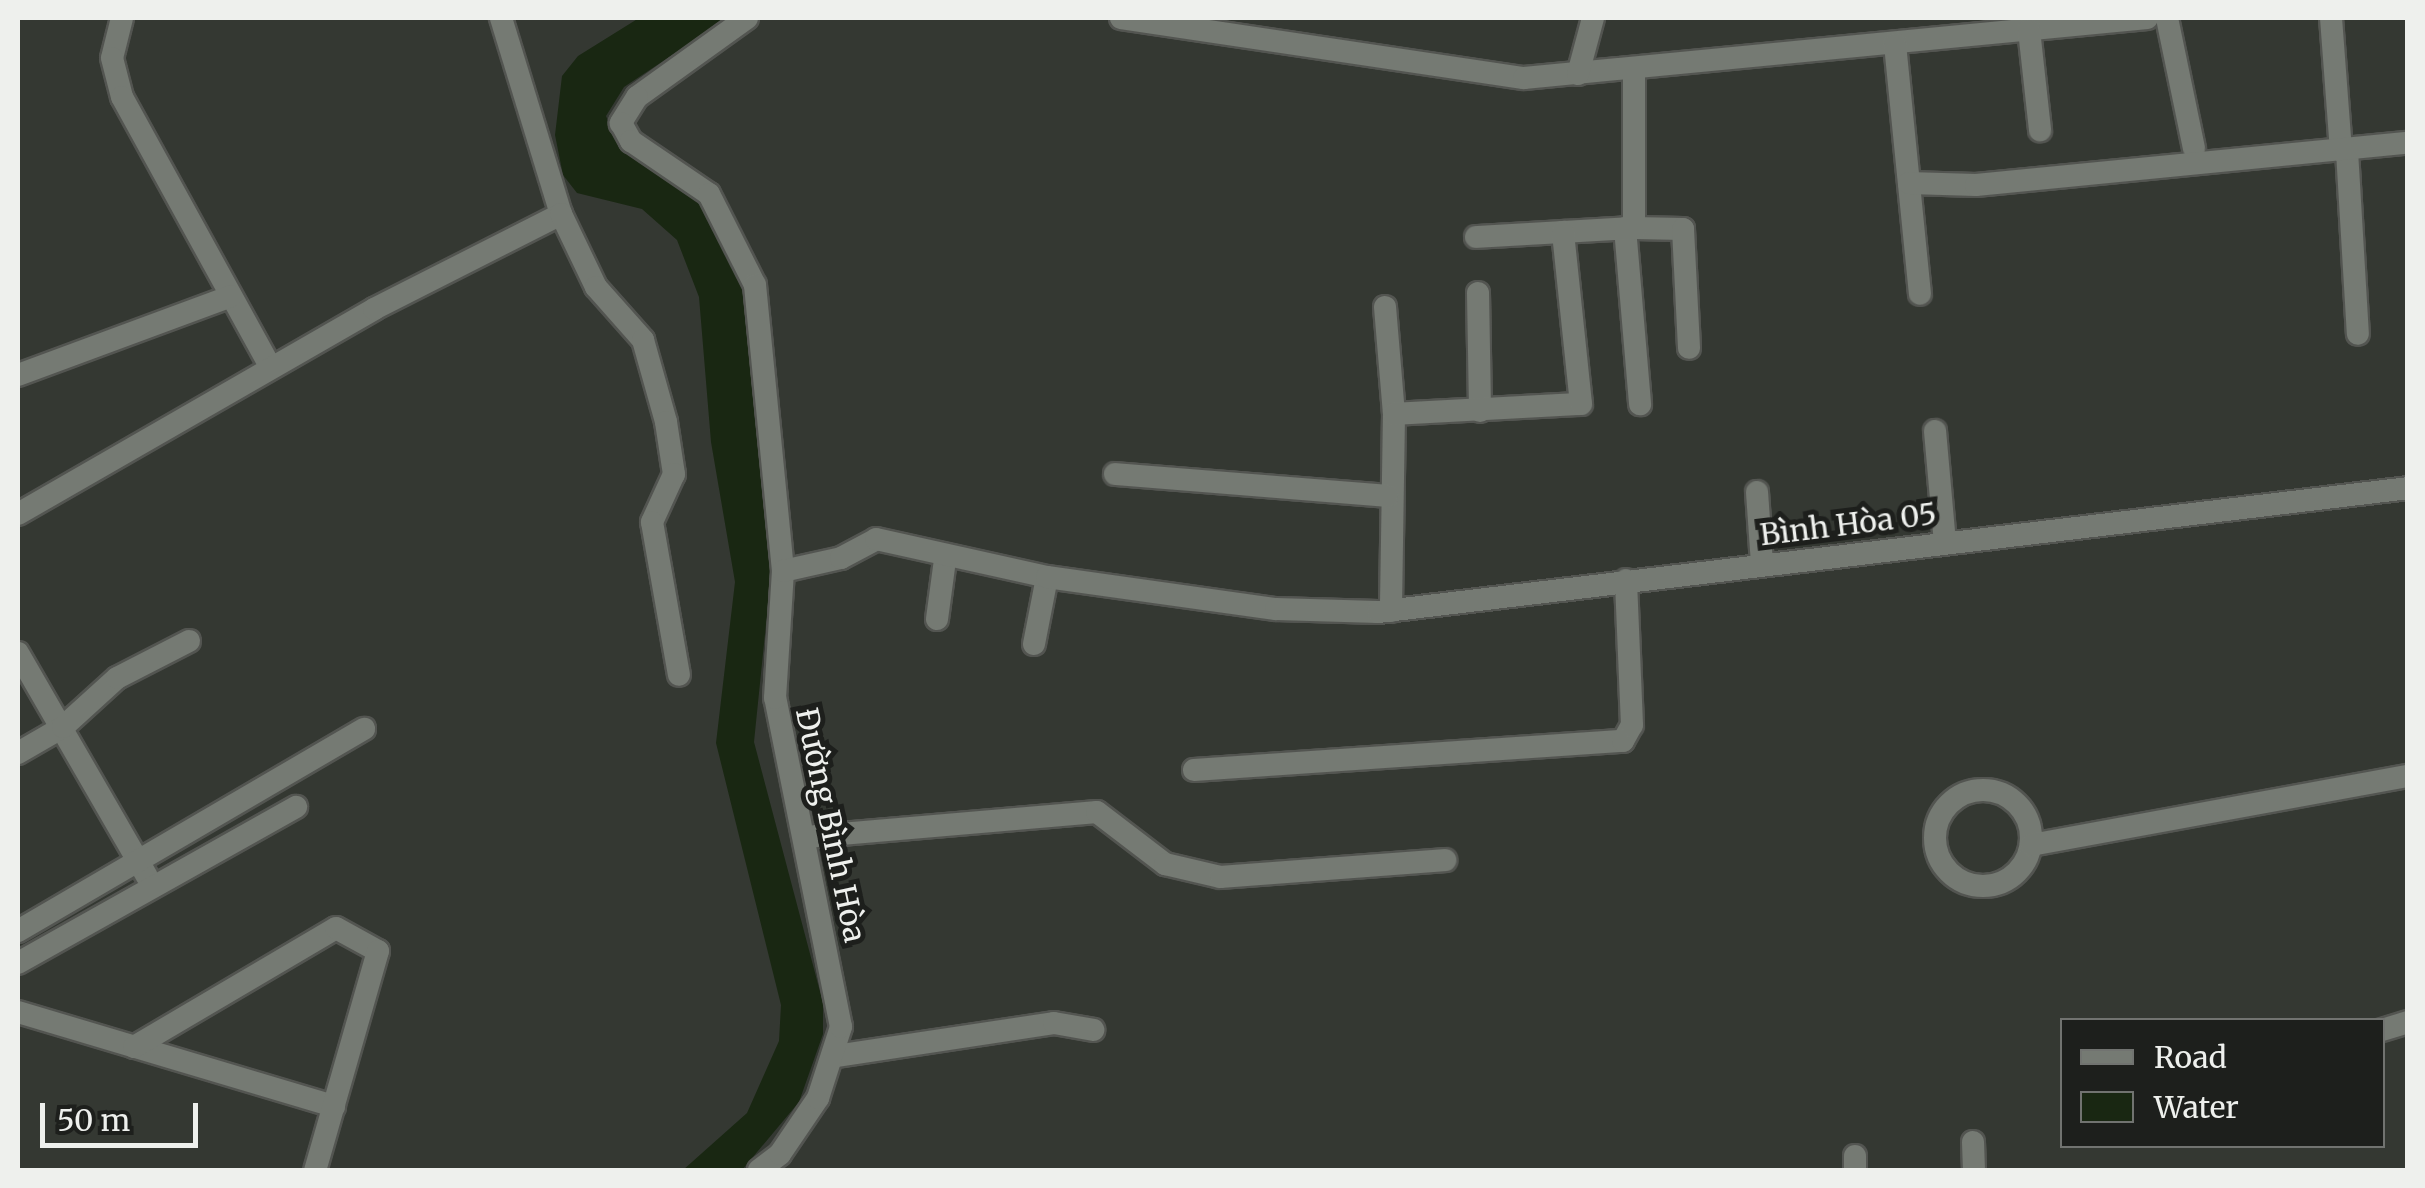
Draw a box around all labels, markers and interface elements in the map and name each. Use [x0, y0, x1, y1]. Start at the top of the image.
street label: Bình Hòa 05 [1758, 495, 1938, 553]
street label: Đường Bình Hòa [789, 704, 873, 946]
legend [2060, 1018, 2385, 1148]
text: Road [2154, 1038, 2227, 1076]
scale bar [45, 1083, 202, 1145]
text: Water [2154, 1088, 2239, 1126]
text: 50 m [57, 1101, 130, 1139]

